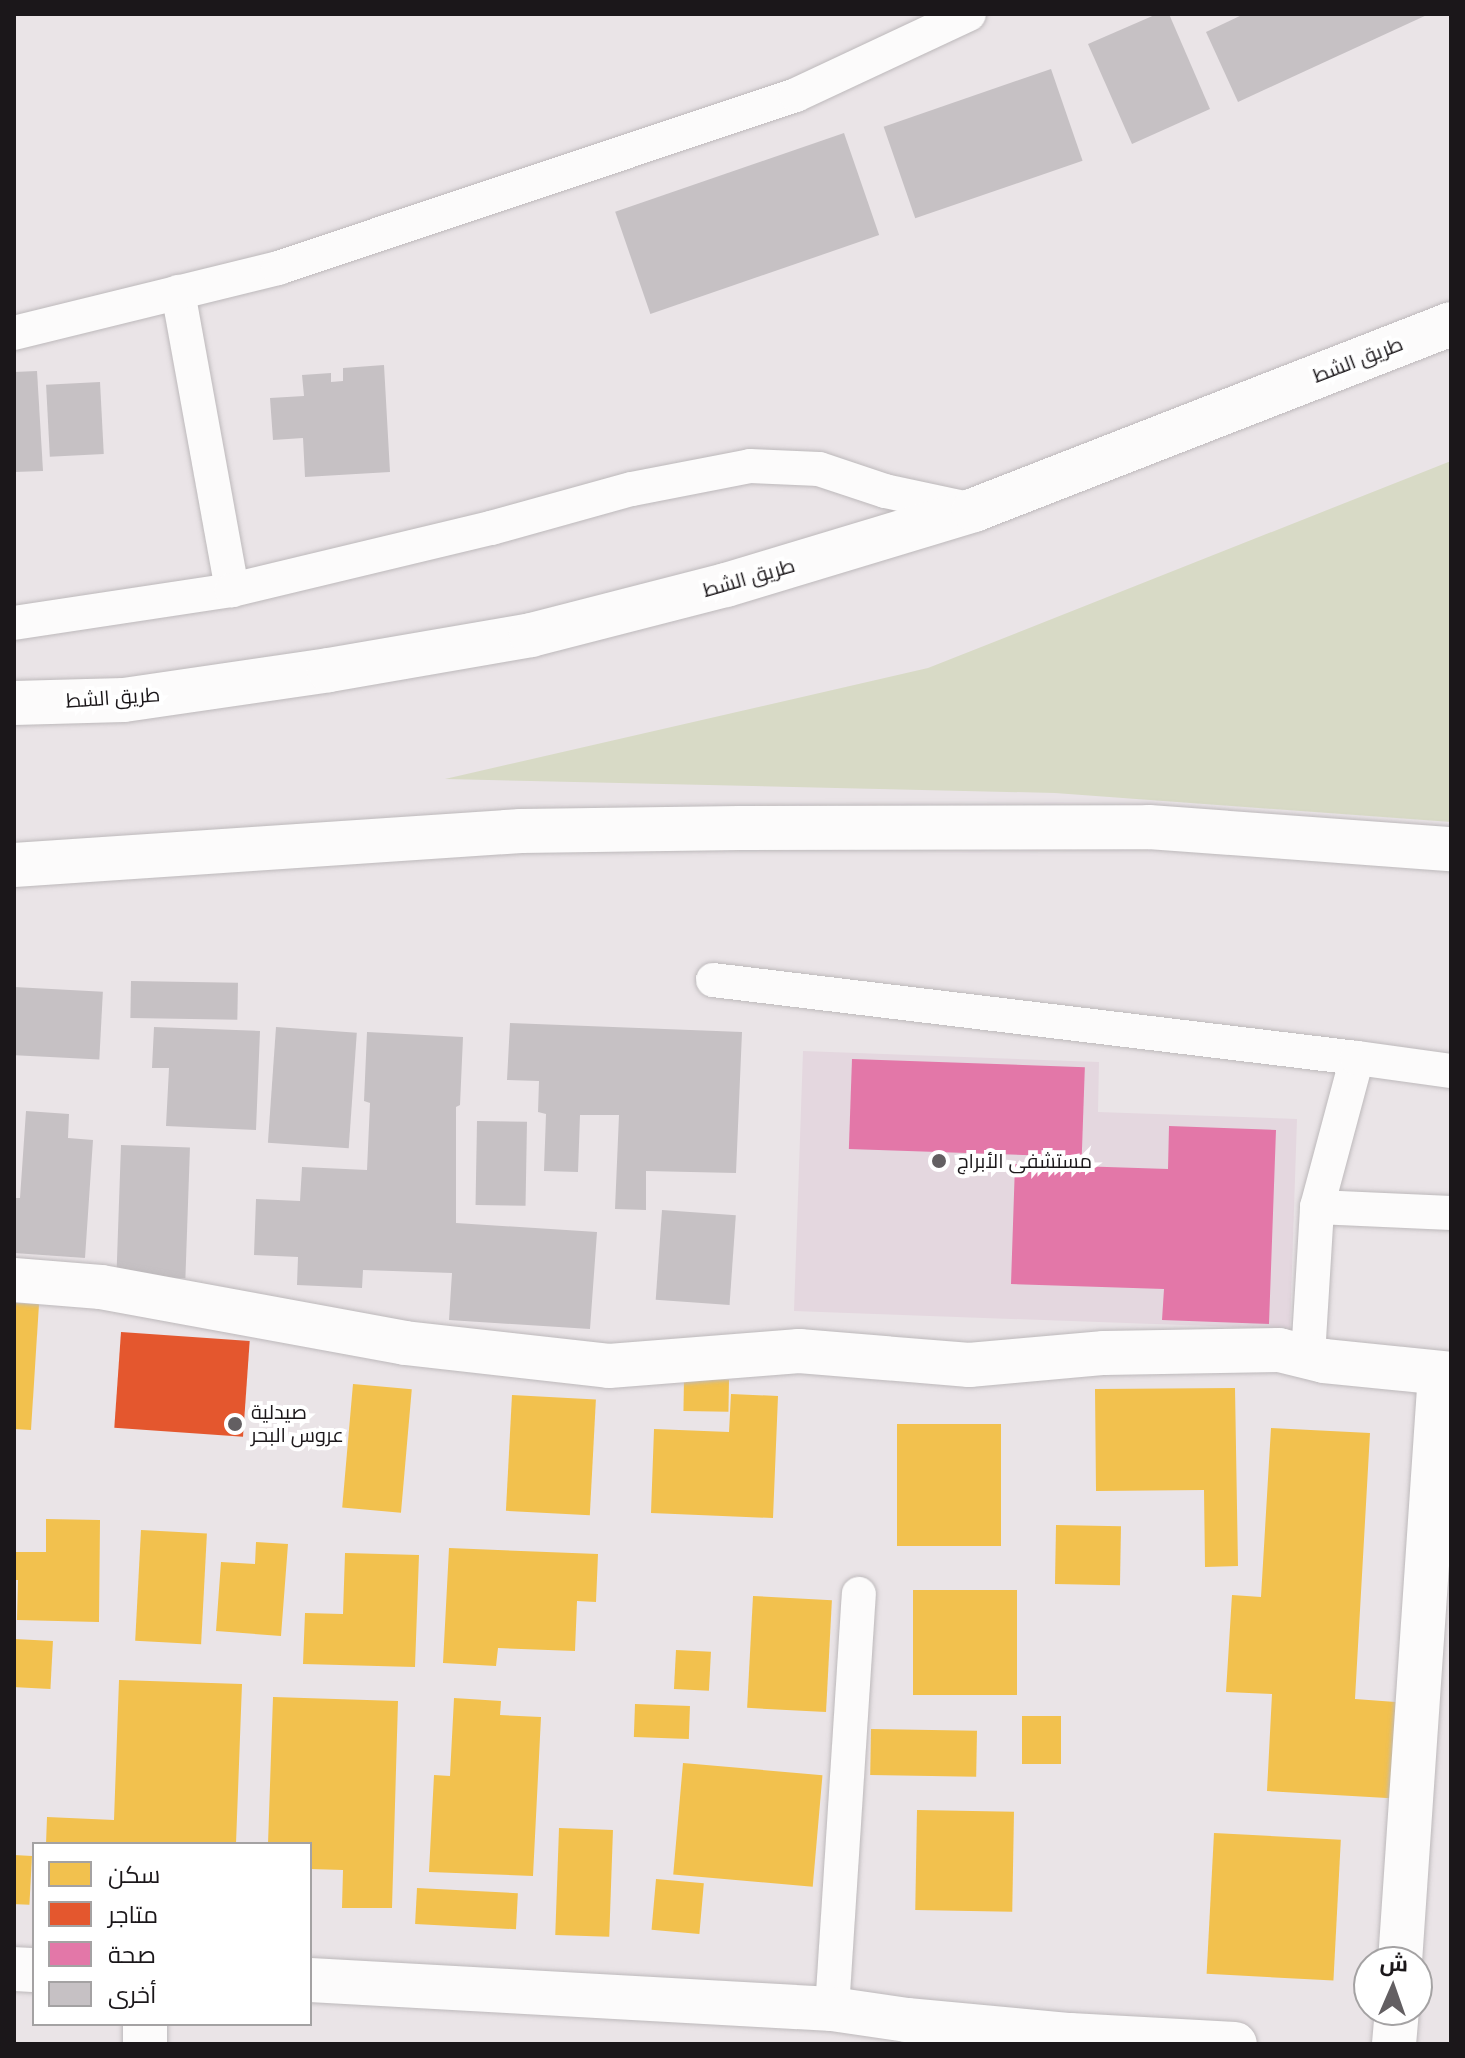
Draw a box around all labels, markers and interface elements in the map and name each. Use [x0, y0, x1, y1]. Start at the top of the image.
street label: طريق الشط [1310, 332, 1406, 388]
street label: طريق الشط [700, 553, 798, 603]
street label: طريق الشط [65, 683, 161, 713]
place label: مستشفى الأبراج [957, 1149, 1092, 1173]
marker: مستشفى الأبراج [928, 1150, 950, 1172]
place label: صيدلية عروس البحر [251, 1400, 344, 1447]
marker: صيدلية عروس البحر [226, 1415, 244, 1433]
legend [32, 1842, 312, 2026]
text: سكن [108, 1861, 160, 1889]
text: متاجر [108, 1901, 158, 1929]
text: صحة [108, 1941, 156, 1969]
north arrow [1353, 1946, 1433, 2026]
text: ش [1379, 1951, 1408, 1976]
text: أخرى [108, 1981, 156, 2009]

